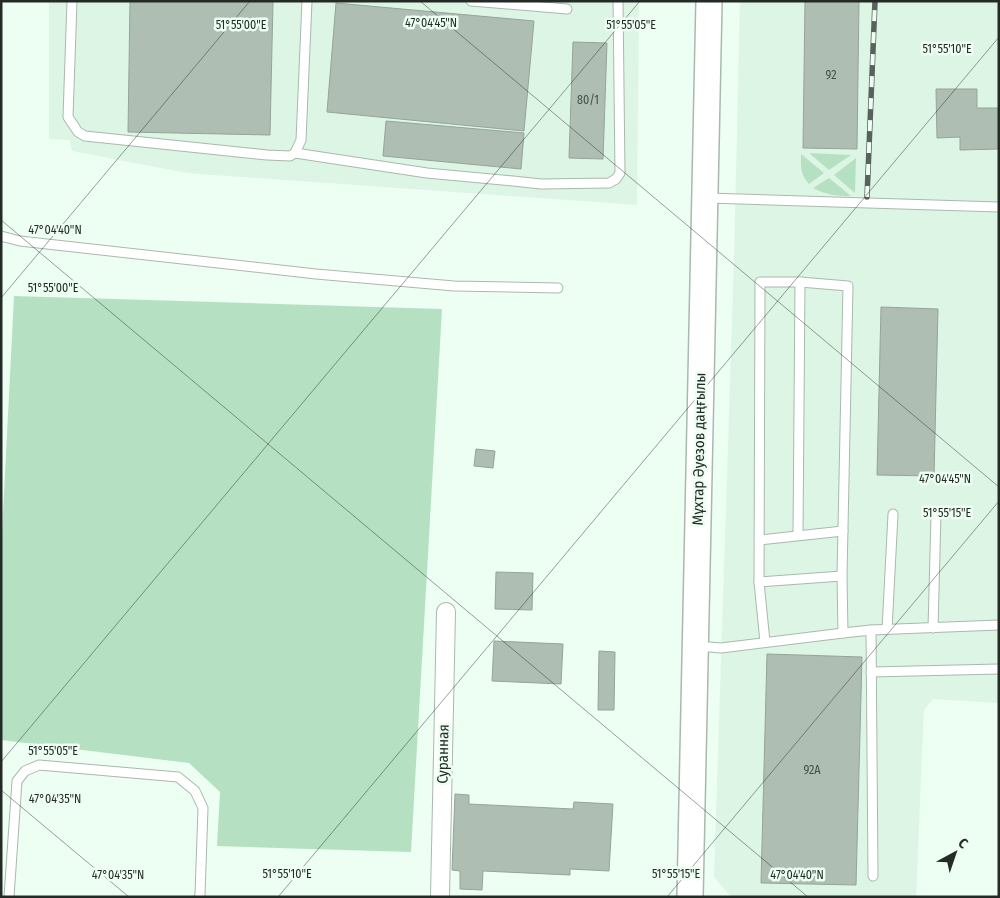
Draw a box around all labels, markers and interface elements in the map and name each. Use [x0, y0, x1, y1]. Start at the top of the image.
text: 47°04'45"N [405, 16, 457, 30]
text: 51°55'00"E [216, 18, 267, 32]
text: 51°55'05"E [606, 18, 656, 32]
text: 51°55'10"E [922, 42, 972, 56]
house number: 92 [826, 68, 836, 82]
house number: 80/1 [577, 93, 599, 107]
text: 47°04'40"N [28, 223, 82, 237]
text: 51°55'00"E [28, 281, 79, 295]
street label: Мұхтар Әуезов даңғылы [689, 372, 709, 526]
text: 47°04'45"N [919, 472, 971, 486]
text: 51°55'15"E [923, 506, 971, 520]
street label: Суранная [433, 724, 453, 784]
text: 51°55'05"E [28, 744, 78, 758]
house number: 92А [803, 763, 821, 777]
text: 47°04'35"N [29, 792, 81, 806]
north arrow [930, 828, 980, 878]
text: С [955, 835, 972, 853]
text: 51°55'10"E [262, 867, 312, 881]
text: 51°55'15"E [652, 867, 700, 881]
text: 47°04'35"N [92, 868, 144, 882]
text: 47°04'40"N [770, 868, 824, 882]

